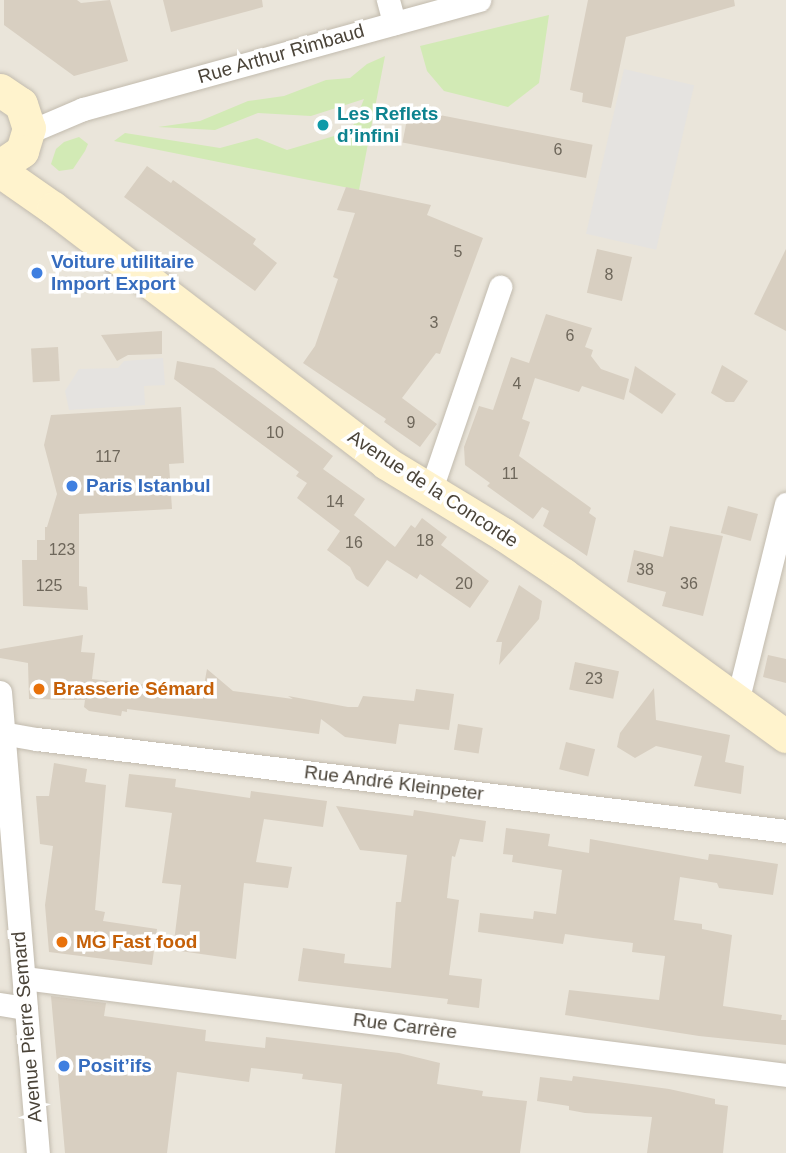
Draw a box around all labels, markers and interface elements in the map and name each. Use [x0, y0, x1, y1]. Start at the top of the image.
street label: Rue Arthur Rimbaud [195, 19, 367, 89]
place label: Les Reflets d’infini [337, 103, 438, 147]
marker: Les Reflets d’infini [315, 117, 331, 133]
house number: 6 [554, 140, 562, 160]
house number: 5 [454, 242, 462, 262]
place label: Voiture utilitaire Import Export [51, 251, 194, 295]
marker: Voiture utilitaire Import Export [29, 265, 45, 281]
house number: 8 [605, 265, 613, 285]
house number: 3 [430, 313, 438, 333]
house number: 6 [566, 326, 574, 346]
house number: 4 [513, 374, 521, 394]
house number: 9 [407, 413, 415, 433]
house number: 10 [266, 423, 284, 443]
street label: Avenue de la Concorde [344, 425, 522, 553]
house number: 117 [95, 447, 121, 467]
house number: 11 [502, 464, 518, 484]
place label: Paris Istanbul [86, 475, 211, 497]
marker: Paris Istanbul [64, 478, 80, 494]
house number: 14 [326, 492, 344, 512]
house number: 18 [416, 531, 434, 551]
house number: 16 [345, 533, 363, 553]
house number: 123 [49, 540, 75, 560]
house number: 38 [636, 560, 654, 580]
house number: 20 [455, 574, 473, 594]
house number: 36 [680, 574, 698, 594]
house number: 125 [36, 576, 62, 596]
house number: 23 [585, 669, 603, 689]
place label: Brasserie Sémard [53, 678, 215, 700]
marker: Brasserie Sémard [31, 681, 47, 697]
street label: Rue André Kleinpeter [302, 761, 486, 805]
street label: Avenue Pierre Semard [7, 930, 47, 1124]
place label: MG Fast food [76, 931, 197, 953]
marker: MG Fast food [54, 934, 70, 950]
street label: Rue Carrère [352, 1008, 458, 1044]
place label: Posit’ifs [78, 1055, 152, 1077]
marker: Posit’ifs [56, 1058, 72, 1074]

